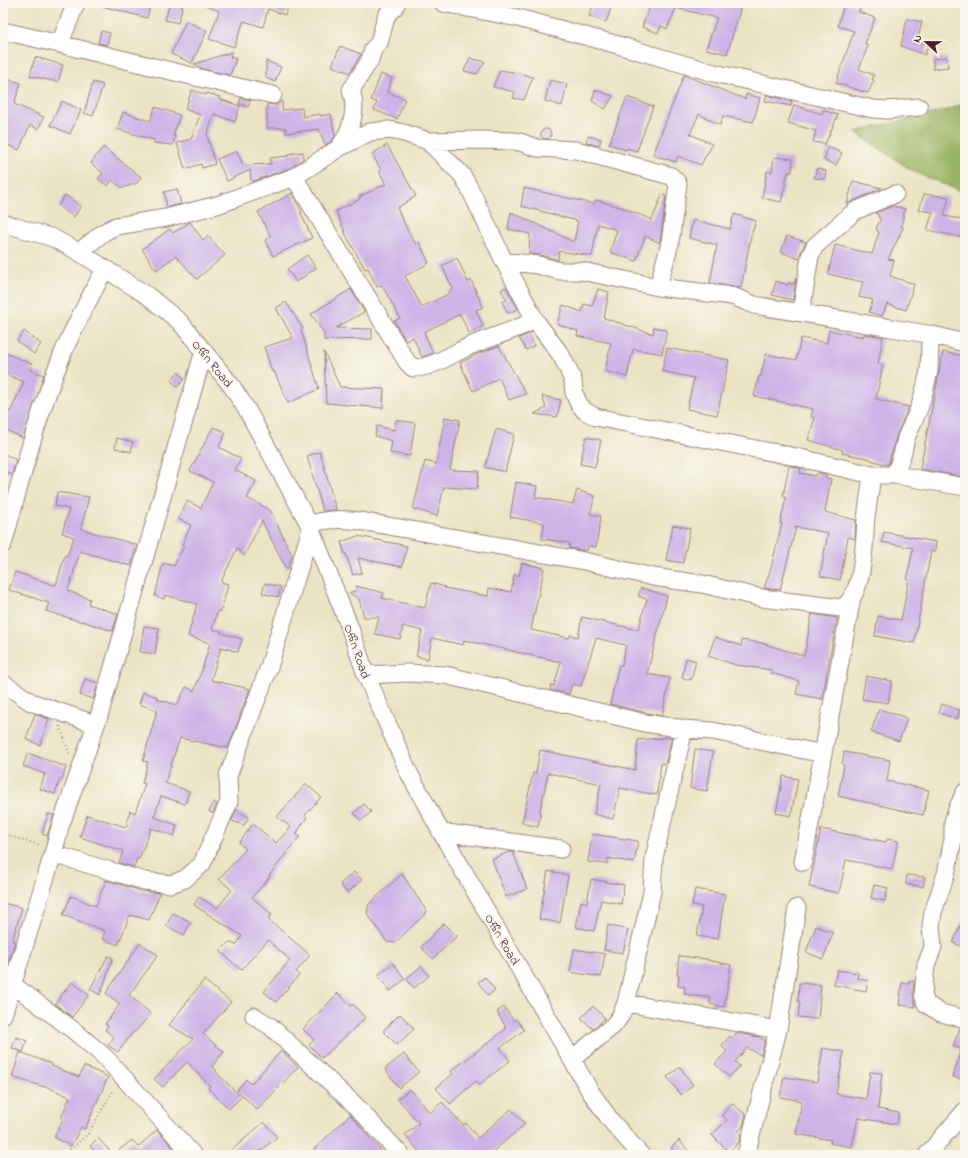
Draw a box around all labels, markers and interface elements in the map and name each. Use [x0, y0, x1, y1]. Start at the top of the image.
north arrow [906, 22, 946, 62]
text: N [909, 32, 926, 45]
street label: Offin Road [187, 336, 237, 392]
street label: Offin Road [338, 622, 375, 682]
street label: Offin Road [479, 911, 524, 970]

